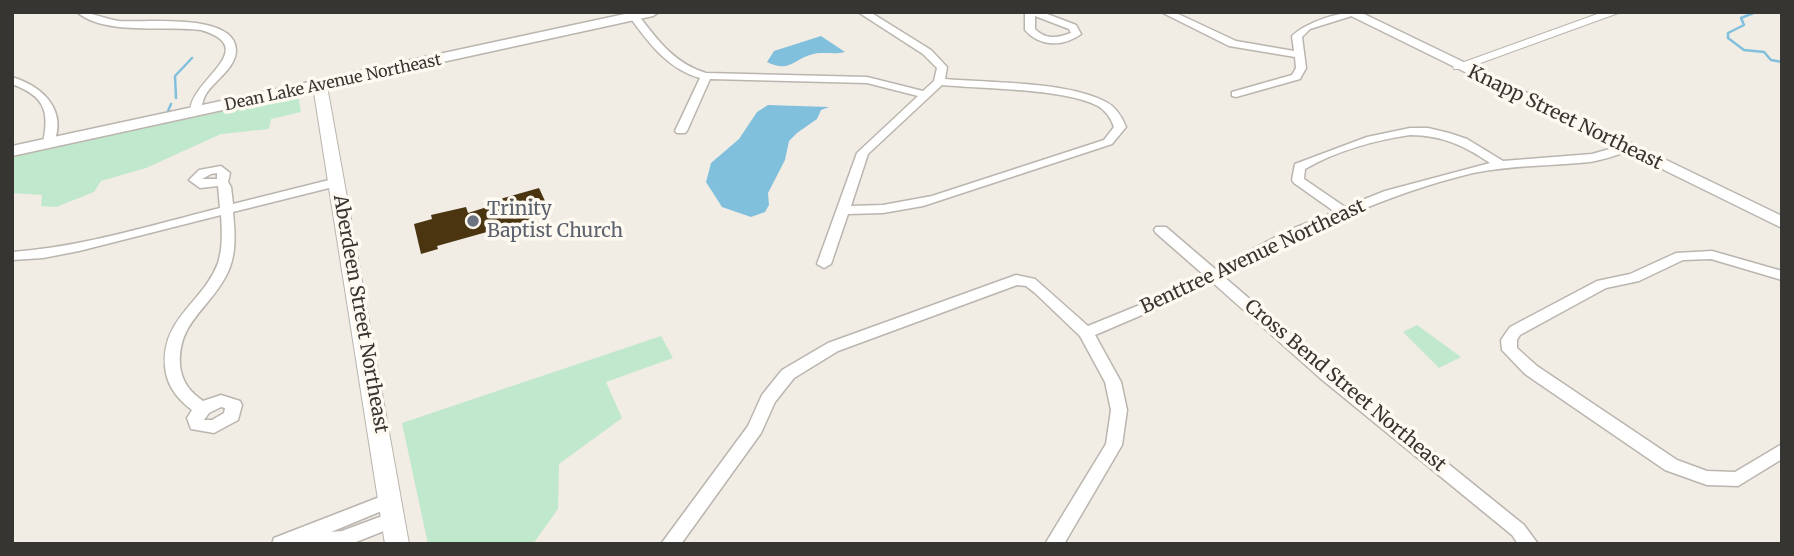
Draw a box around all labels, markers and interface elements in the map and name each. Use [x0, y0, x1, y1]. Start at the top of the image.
street label: Dean Lake Avenue Northeast [223, 51, 443, 115]
street label: Knapp Street Northeast [1464, 61, 1666, 175]
street label: Aberdeen Street Northeast [328, 193, 392, 435]
street label: Benttree Avenue Northeast [1137, 195, 1369, 319]
place label: Trinity Baptist Church [487, 199, 623, 243]
marker: Trinity Baptist Church [465, 213, 481, 229]
street label: Cross Bend Street Northeast [1240, 295, 1450, 477]

